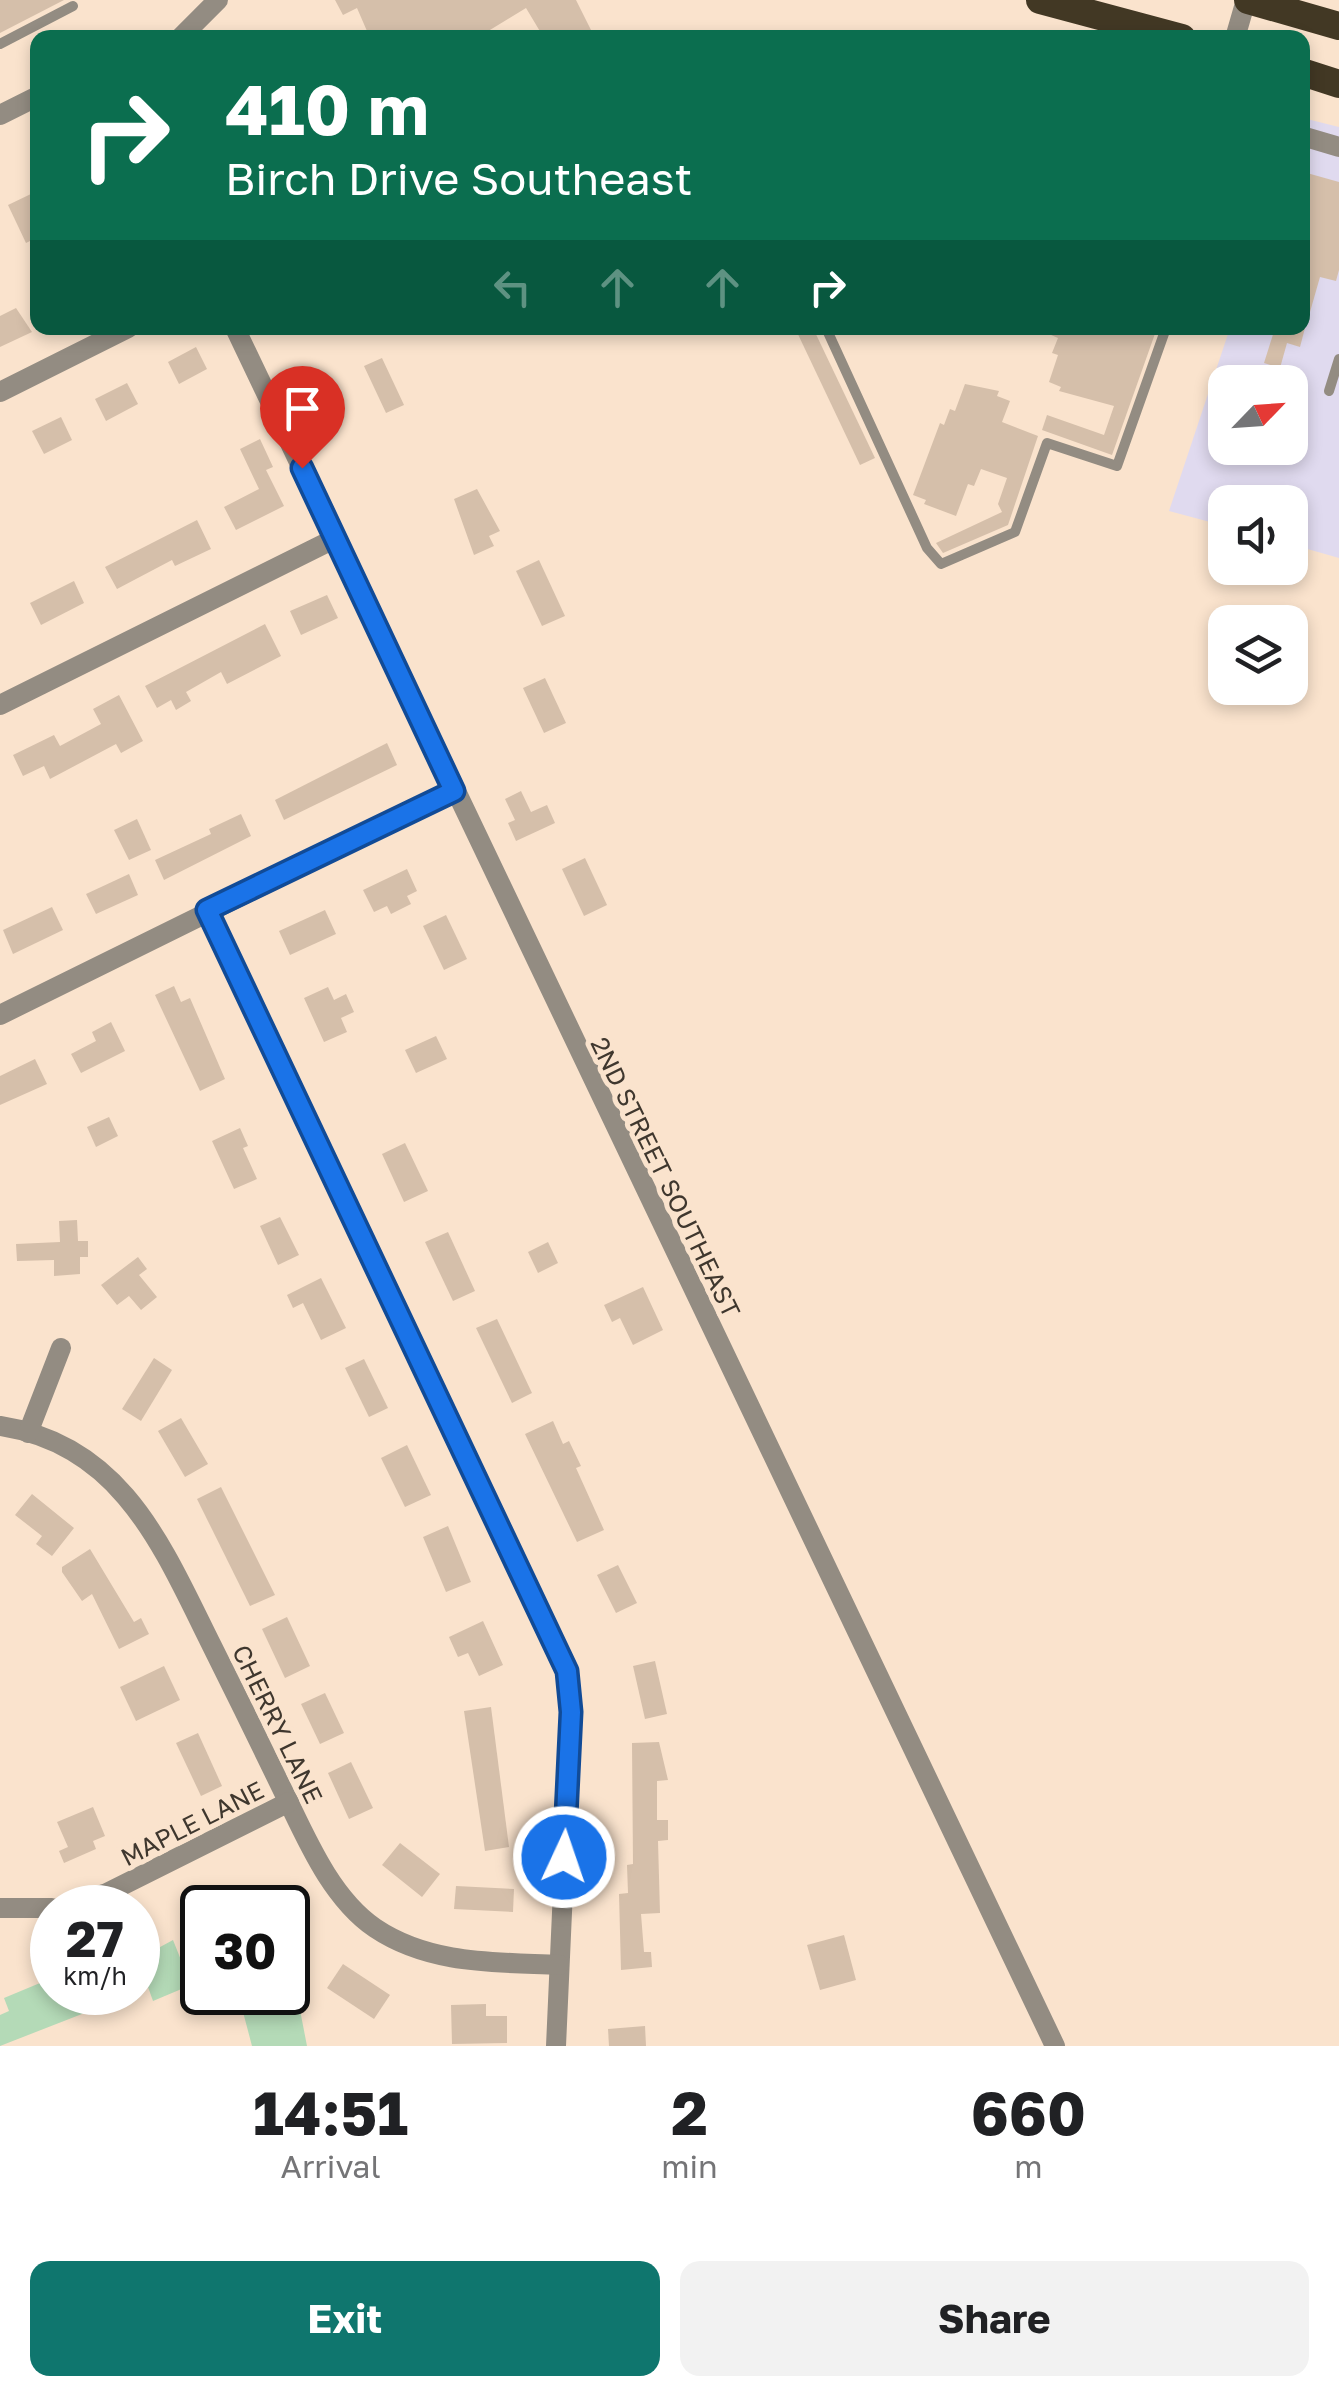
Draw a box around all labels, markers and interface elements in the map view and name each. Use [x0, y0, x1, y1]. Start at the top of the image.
text: 410 m [225, 66, 429, 150]
icon: right [60, 70, 190, 200]
text: Birch Drive Southeast [225, 151, 693, 205]
icon: left [485, 260, 540, 315]
icon: ahead [590, 260, 645, 315]
icon: ahead [695, 260, 750, 315]
icon: right [800, 260, 855, 315]
north arrow [1208, 365, 1308, 465]
map controls [1208, 365, 1308, 705]
pin [260, 366, 345, 469]
icon: arrive [275, 381, 330, 436]
button: sound [1208, 485, 1308, 585]
button: layers [1208, 605, 1308, 705]
street label: 2ND STREET SOUTHEAST [585, 1032, 747, 1322]
street label: CHERRY LANE [226, 1640, 330, 1808]
street label: MAPLE LANE [115, 1774, 269, 1872]
position arrow [512, 1805, 616, 1909]
speed limit sign: 30 [180, 1885, 310, 2015]
text: 27 [66, 1908, 124, 1968]
text: km/h [63, 1960, 127, 1991]
text: 14:51 [253, 2076, 408, 2148]
text: 2 [671, 2076, 708, 2148]
text: 660 [971, 2076, 1086, 2148]
text: Arrival [280, 2147, 381, 2185]
text: min [661, 2147, 718, 2185]
text: m [1014, 2147, 1043, 2185]
button: Exit [30, 2261, 660, 2376]
button: Share [680, 2261, 1309, 2376]

